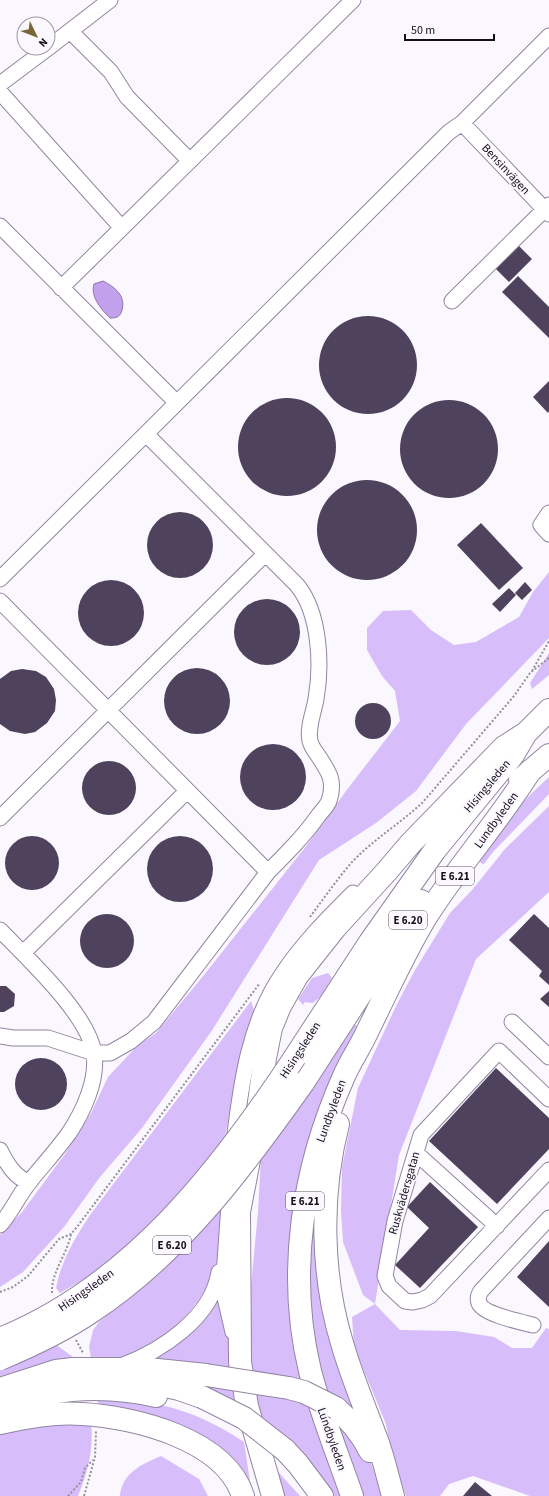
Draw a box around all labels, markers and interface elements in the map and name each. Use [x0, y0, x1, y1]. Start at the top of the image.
north arrow [16, 16, 56, 56]
scale bar [405, 16, 494, 42]
text: 50 m [411, 22, 435, 39]
text: N [35, 35, 51, 50]
street label: Bensinvägen [478, 140, 534, 199]
street label: Hisingsleden [460, 756, 515, 817]
street label: Lundbyleden [470, 789, 523, 852]
road number: E 6.21 [436, 867, 474, 885]
road number: E 6.20 [389, 911, 427, 929]
street label: Hisingsleden [276, 1019, 325, 1082]
street label: Lundbyleden [312, 1077, 351, 1145]
street label: Ruskvädersgatan [385, 1150, 424, 1237]
road number: E 6.21 [286, 1192, 324, 1210]
road number: E 6.20 [153, 1236, 191, 1254]
street label: Hisingsleden [55, 1265, 118, 1316]
street label: Lundbyleden [313, 1405, 350, 1473]

